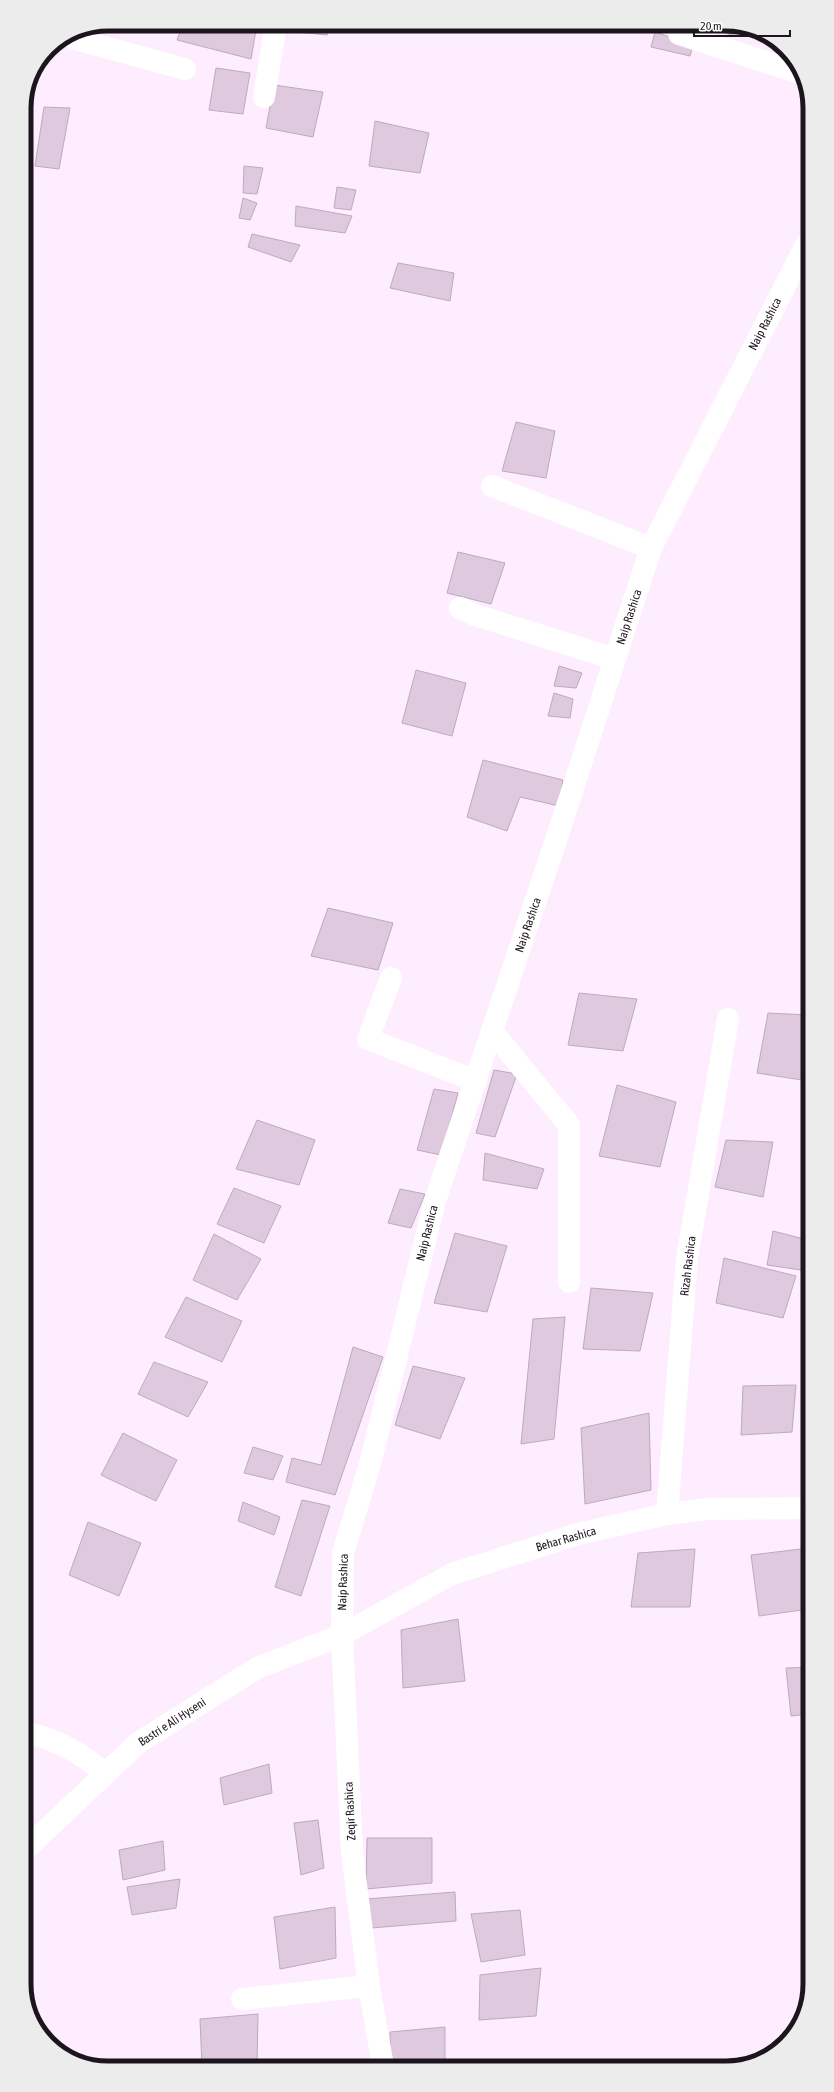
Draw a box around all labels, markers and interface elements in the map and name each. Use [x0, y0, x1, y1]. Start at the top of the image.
scale bar [694, 12, 790, 38]
text: 20 m [700, 19, 722, 33]
street label: Naip Rashica [746, 295, 784, 353]
street label: Naip Rashica [614, 588, 644, 646]
street label: Naip Rashica [512, 896, 544, 954]
street label: Naip Rashica [413, 1204, 441, 1262]
street label: Rizah Rashica [677, 1235, 699, 1297]
street label: Behar Rashica [534, 1524, 598, 1554]
street label: Naip Rashica [335, 1553, 351, 1611]
street label: Bastri e Ali Hyseni [136, 1695, 208, 1749]
street label: Zeqir Rashica [341, 1781, 359, 1841]

